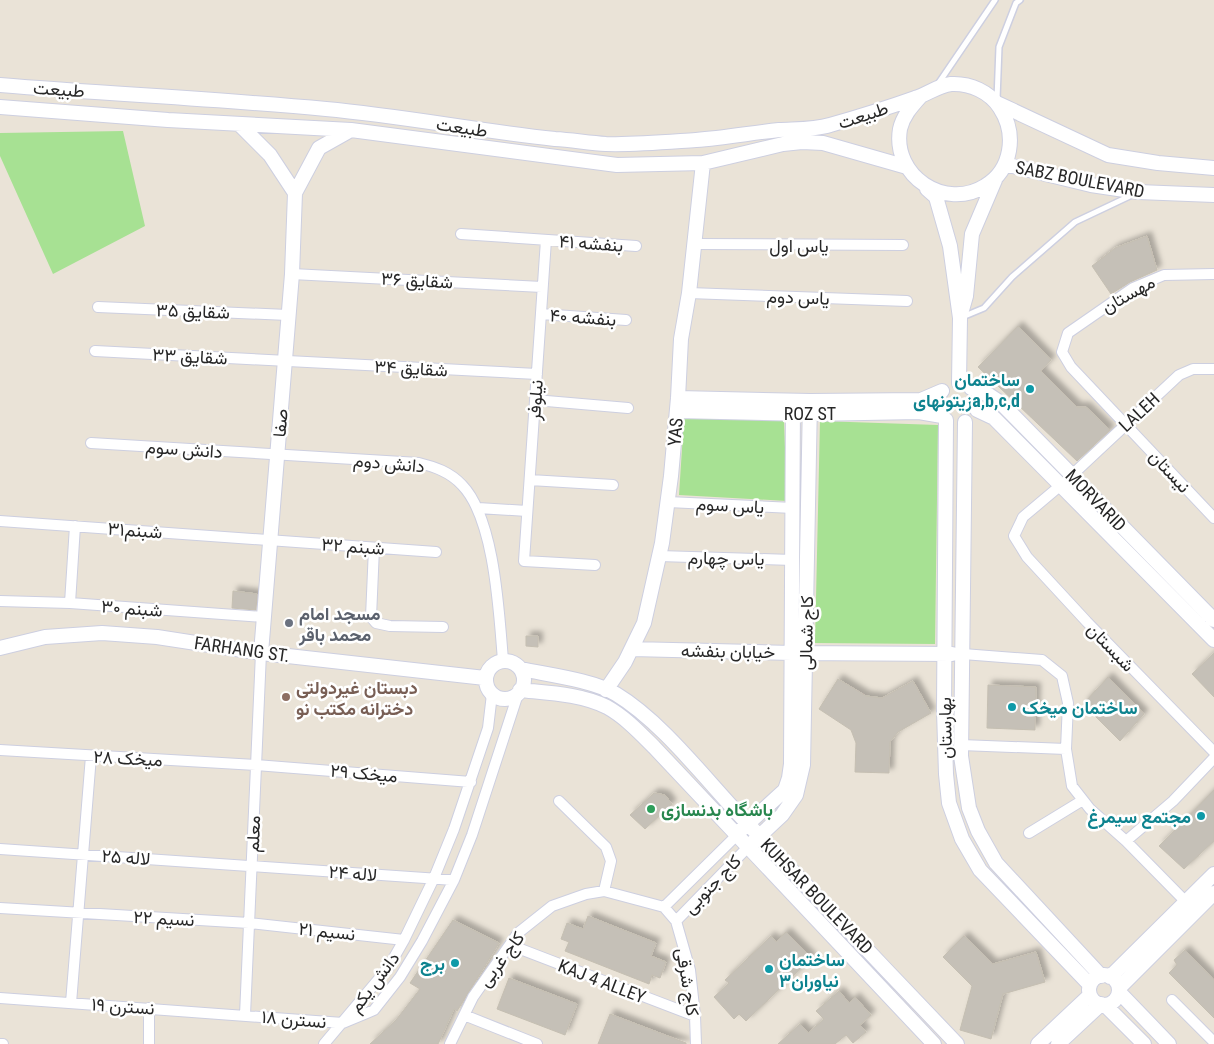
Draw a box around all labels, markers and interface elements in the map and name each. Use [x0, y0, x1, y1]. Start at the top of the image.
street label: طبیعت [33, 77, 85, 101]
street label: طبیعت [835, 97, 891, 133]
street label: طبیعت [435, 113, 489, 141]
street label: SABZ BOULEVARD [1014, 156, 1146, 202]
street label: بنفشه ۴۱ [558, 230, 624, 256]
street label: یاس اول [769, 235, 829, 257]
street label: شقایق ۳۶ [380, 268, 454, 293]
street label: مهستان [1098, 271, 1159, 318]
street label: یاس دوم [766, 285, 830, 311]
street label: شقایق ۳۵ [156, 299, 230, 324]
street label: بنفشه ۴۰ [549, 304, 617, 330]
street label: شقایق ۳۳ [152, 344, 228, 369]
street label: شقایق ۳۴ [374, 356, 448, 381]
place label: ساختمان زیتونهایa,b,c,d [913, 369, 1020, 412]
street label: نیلوفر [523, 379, 548, 422]
marker: ساختمان زیتونهایa,b,c,d [1024, 383, 1036, 395]
street label: LALEH [1114, 388, 1164, 436]
street label: ROZ ST [784, 403, 836, 424]
street label: صفا [268, 408, 292, 438]
street label: YAS [663, 417, 687, 447]
street label: دانش سوم [145, 436, 223, 464]
street label: نیستان [1145, 445, 1195, 497]
street label: دانش دوم [352, 449, 426, 479]
street label: MORVARID [1061, 465, 1131, 535]
street label: یاس سوم [695, 493, 765, 519]
street label: شبنم۳۱ [107, 518, 163, 544]
street label: شبنم ۳۲ [321, 533, 385, 561]
street label: یاس چهارم [687, 547, 765, 571]
street label: شبنم ۳۰ [100, 595, 163, 623]
street label: کاج شمالی [795, 595, 819, 671]
place label: مسجد امام محمد باقر [298, 603, 381, 646]
marker: مسجد امام محمد باقر [283, 617, 295, 629]
street label: شبستان [1083, 618, 1139, 676]
street label: FARHANG ST. [193, 632, 291, 666]
street label: خیابان بنفشه [681, 640, 775, 662]
place label: دبستان غیردولتی دخترانه مکتب نو [296, 677, 418, 720]
marker: دبستان غیردولتی دخترانه مکتب نو [280, 691, 292, 703]
street label: بهارستان [934, 697, 957, 759]
place label: ساختمان میخک [1022, 697, 1138, 719]
marker: ساختمان میخک [1006, 701, 1018, 713]
street label: میخک ۲۸ [93, 746, 163, 770]
street label: میخک ۲۹ [329, 760, 399, 786]
place label: باشگاه بدنسازی [661, 799, 773, 821]
marker: باشگاه بدنسازی [645, 803, 657, 815]
place label: مجتمع سیمرغ [1087, 806, 1191, 829]
marker: مجتمع سیمرغ [1195, 810, 1207, 822]
street label: معلم [242, 815, 266, 853]
street label: KUHSAR BOULEVARD [757, 834, 877, 958]
street label: لاله ۲۵ [101, 845, 151, 869]
street label: کاج جنوبی [679, 850, 747, 919]
street label: لاله ۲۴ [328, 861, 378, 885]
street label: نسیم ۲۲ [133, 906, 195, 932]
street label: نسیم ۲۱ [297, 918, 356, 946]
street label: کاج غربی [474, 927, 530, 992]
street label: کاج شرقی [670, 946, 704, 1018]
street label: دانش یکم [344, 948, 405, 1018]
place label: ساختمان نیاوران۳ [779, 949, 845, 992]
place label: برج [420, 953, 445, 976]
street label: KAJ 4 ALLEY [555, 955, 649, 1007]
marker: برج [449, 957, 461, 969]
marker: ساختمان نیاوران۳ [763, 963, 775, 975]
street label: نسترن ۱۹ [91, 993, 155, 1020]
street label: نسترن ۱۸ [260, 1006, 327, 1033]

